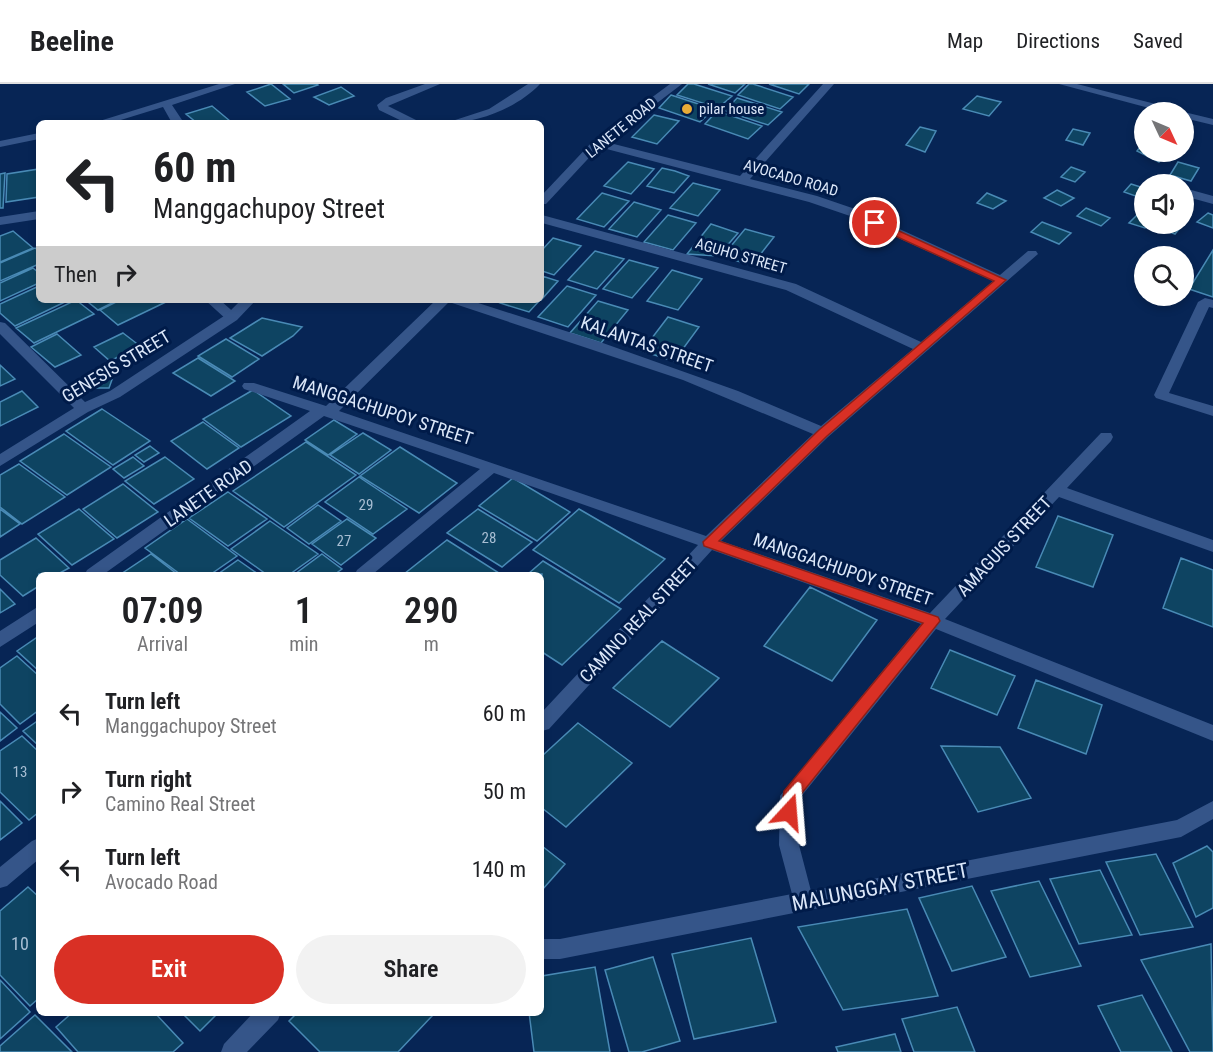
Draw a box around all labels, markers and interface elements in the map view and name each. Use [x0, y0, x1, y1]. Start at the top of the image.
text: Beeline [30, 25, 114, 58]
text: Map [947, 29, 983, 53]
text: Directions [1016, 29, 1100, 53]
text: Saved [1133, 29, 1183, 53]
street label: LANETE ROAD [582, 94, 660, 162]
place label: pilar house [699, 100, 764, 118]
marker: pilar house [680, 102, 694, 116]
north arrow [1134, 102, 1194, 162]
map controls [1134, 102, 1194, 306]
text: 60 m [153, 143, 236, 192]
icon: left [54, 144, 132, 222]
street label: AVOCADO ROAD [742, 156, 840, 200]
button: sound [1134, 174, 1194, 234]
text: Manggachupoy Street [153, 193, 385, 225]
pin [849, 197, 900, 248]
icon: arrive [858, 206, 891, 239]
street label: AGUHO STREET [693, 234, 789, 278]
button: search [1134, 246, 1194, 306]
icon: right [109, 258, 142, 291]
text: Then [54, 262, 97, 287]
street label: KALANTAS STREET [578, 312, 716, 376]
street label: GENESIS STREET [58, 325, 174, 407]
street label: MANGGACHUPOY STREET [290, 371, 476, 449]
street label: LANETE ROAD [160, 455, 256, 531]
street label: AMAGUIS STREET [952, 492, 1056, 600]
house number: 29 [359, 496, 373, 514]
street label: MANGGACHUPOY STREET [751, 528, 935, 610]
house number: 28 [482, 529, 496, 547]
house number: 27 [337, 532, 351, 550]
street label: CAMINO REAL STREET [575, 554, 701, 686]
text: 07:09 [122, 590, 204, 632]
text: 1 [295, 590, 313, 632]
text: 290 [404, 590, 458, 632]
text: Arrival [137, 632, 188, 656]
text: min [289, 632, 318, 656]
text: m [424, 632, 439, 656]
text: Turn left [105, 689, 180, 714]
icon: left [54, 697, 87, 730]
text: 60 m [483, 701, 526, 726]
text: Manggachupoy Street [105, 714, 277, 738]
house number: 13 [13, 763, 27, 781]
text: Turn right [105, 767, 192, 792]
icon: right [54, 775, 87, 808]
text: 50 m [483, 779, 526, 804]
position arrow [757, 780, 821, 844]
text: Camino Real Street [105, 792, 256, 816]
text: Turn left [105, 845, 180, 870]
icon: left [54, 853, 87, 886]
text: 140 m [472, 857, 526, 882]
street label: MALUNGGAY STREET [790, 858, 970, 916]
text: Avocado Road [105, 870, 218, 894]
house number: 10 [11, 933, 29, 954]
button: Exit [54, 935, 284, 1004]
button: Share [296, 935, 526, 1004]

